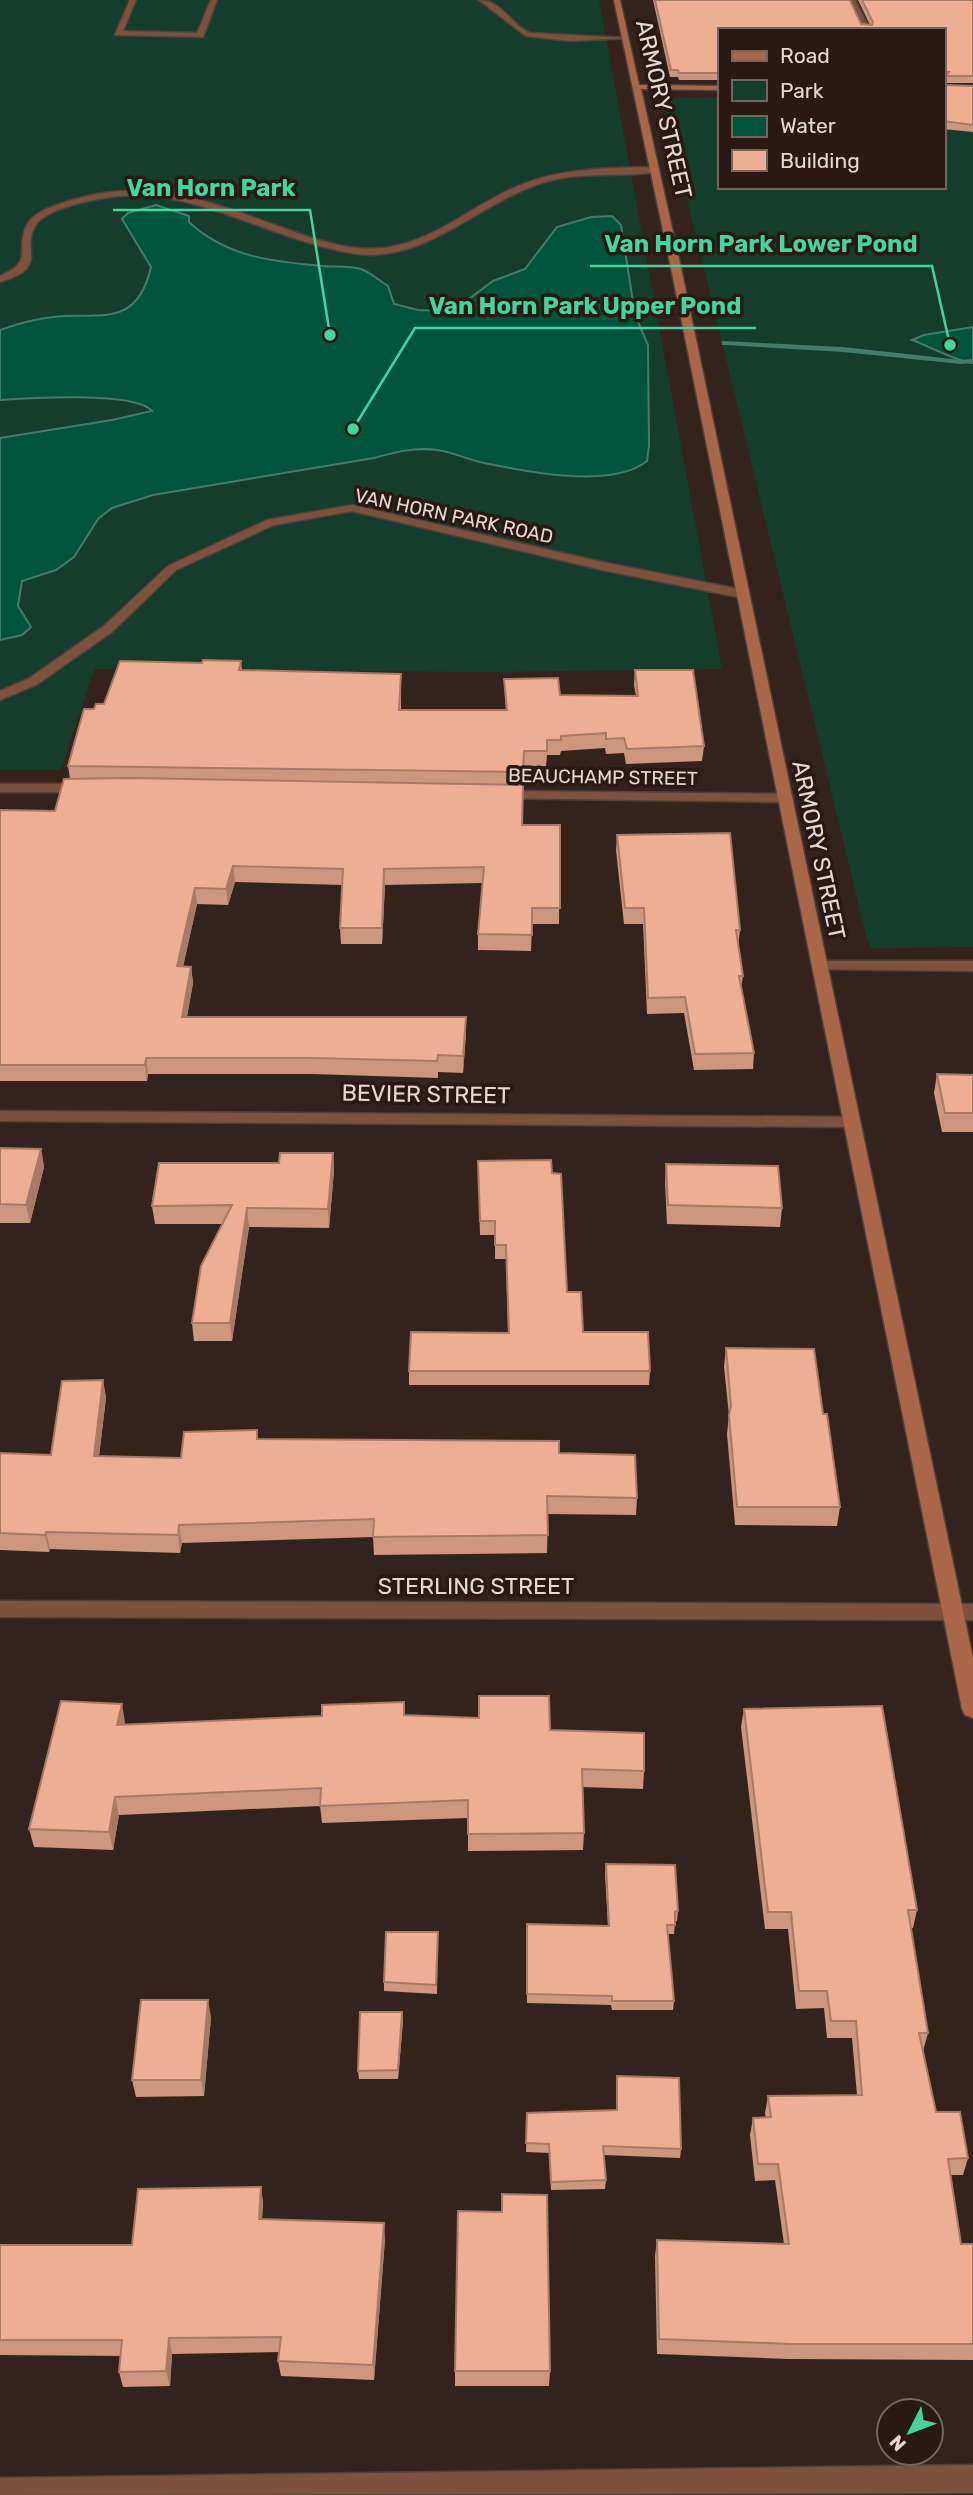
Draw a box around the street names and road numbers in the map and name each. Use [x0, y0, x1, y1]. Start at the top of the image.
street label: ARMORY STREET [630, 17, 698, 201]
street label: VAN HORN PARK ROAD [353, 484, 555, 548]
street label: ARMORY STREET [786, 758, 852, 942]
street label: BEAUCHAMP STREET [508, 764, 698, 790]
street label: BEVIER STREET [341, 1079, 511, 1109]
street label: STERLING STREET [378, 1572, 574, 1600]

